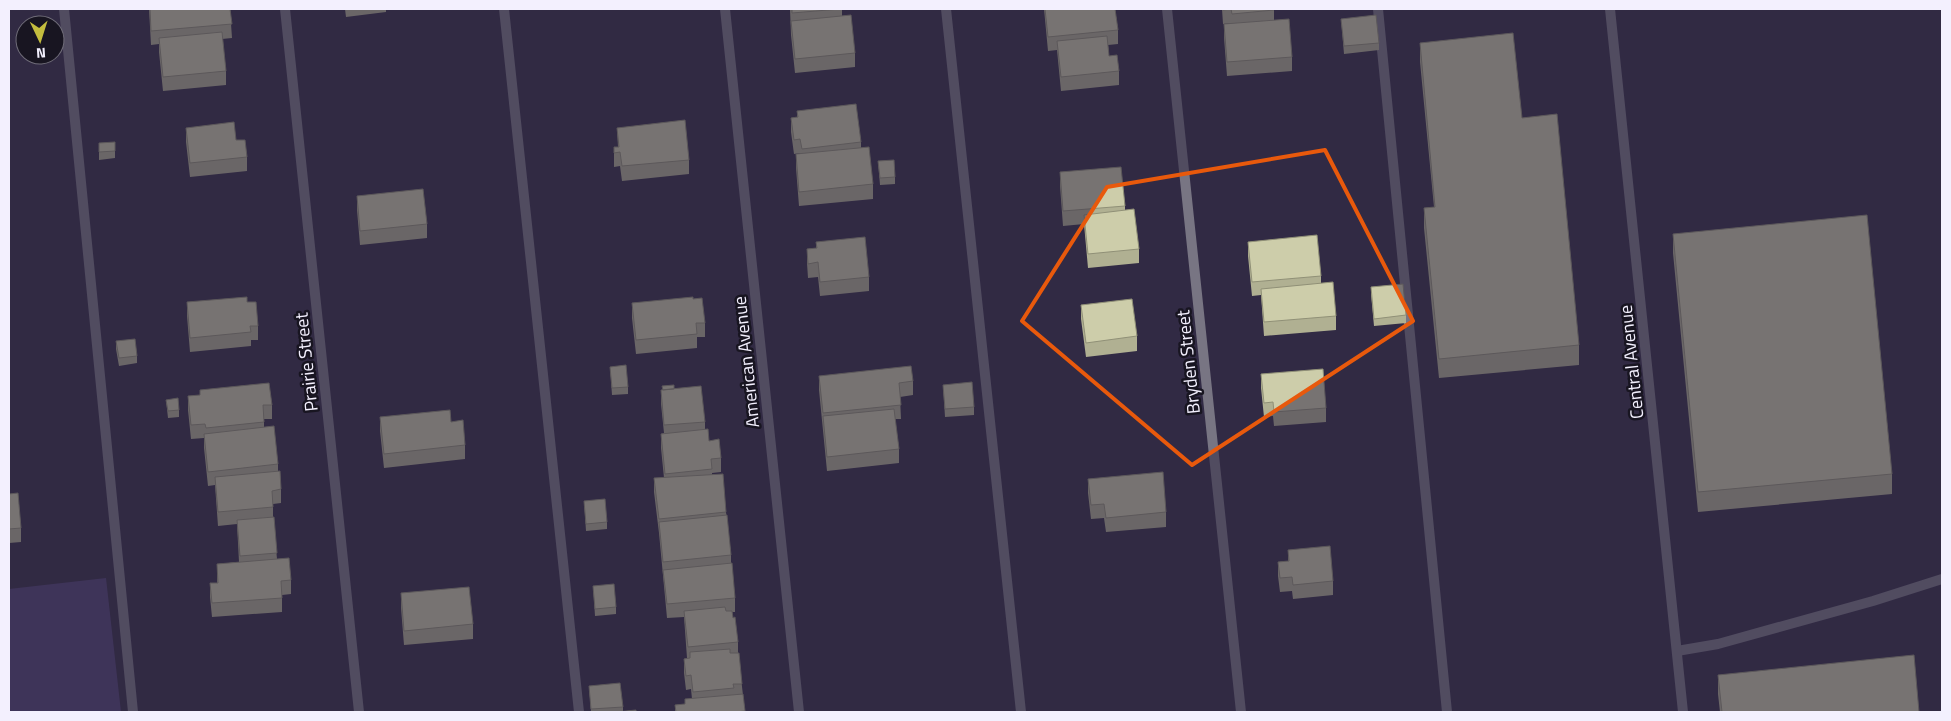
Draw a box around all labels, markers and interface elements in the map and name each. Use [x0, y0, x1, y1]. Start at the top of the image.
north arrow [15, 15, 65, 65]
text: N [35, 43, 47, 64]
street label: American Avenue [726, 295, 766, 429]
street label: Central Avenue [1612, 304, 1650, 420]
street label: Bryden Street [1169, 308, 1207, 415]
street label: Prairie Street [287, 310, 325, 413]

